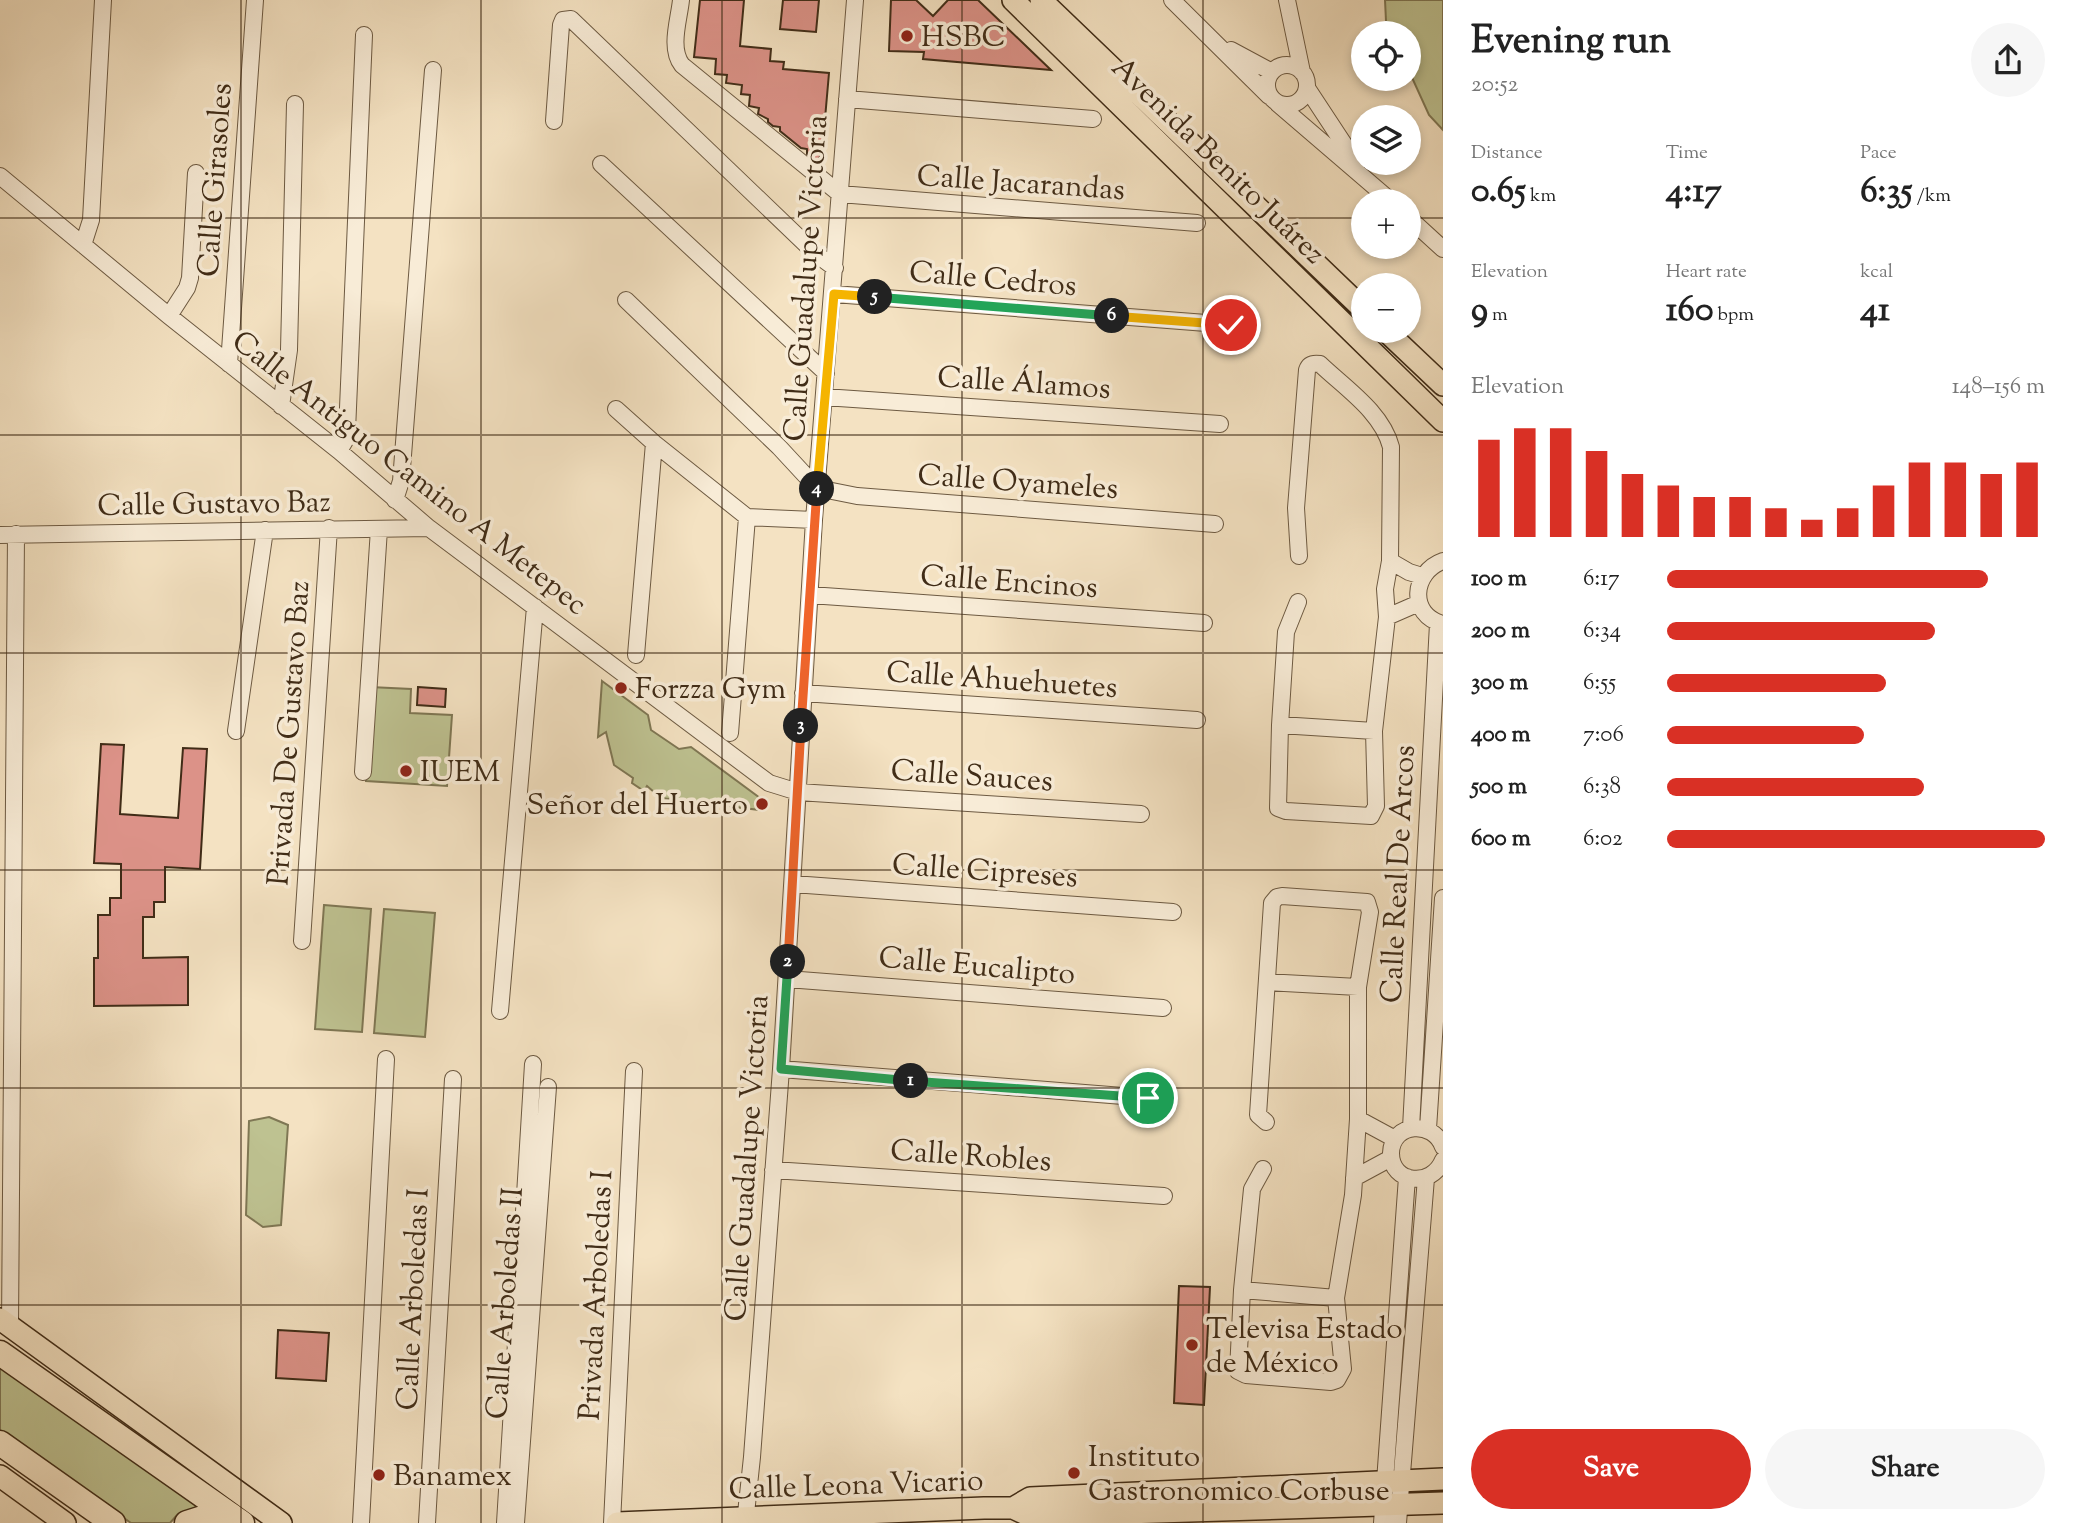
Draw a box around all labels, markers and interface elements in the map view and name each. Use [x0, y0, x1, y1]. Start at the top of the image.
text: Evening run [1471, 16, 1671, 70]
place label: HSBC [921, 17, 1006, 60]
map controls [1351, 21, 1421, 343]
button: locate [1351, 21, 1421, 91]
button: share [1971, 23, 2045, 97]
marker: HSBC [899, 28, 915, 44]
street label: Avenida Benito Juárez [1101, 48, 1334, 275]
text: 20:52 [1471, 69, 1518, 102]
street label: Calle Girasoles [188, 82, 245, 279]
button: layers [1351, 105, 1421, 175]
street label: Calle Guadalupe Victoria [775, 113, 840, 443]
text: Distance [1471, 140, 1543, 167]
text: Time [1666, 140, 1708, 167]
text: Pace [1860, 140, 1897, 167]
street label: Calle Jacarandas [915, 156, 1126, 213]
text: 0.65 [1471, 167, 1526, 218]
text: 4:17 [1666, 167, 1722, 218]
text: 6:35 [1860, 167, 1913, 218]
text: km [1526, 183, 1556, 210]
text: /km [1913, 183, 1951, 210]
button: + [1351, 189, 1421, 259]
street label: Calle Cedros [907, 252, 1078, 309]
text: Elevation [1471, 259, 1548, 286]
text: Heart rate [1666, 259, 1747, 286]
text: kcal [1860, 259, 1893, 286]
button: − [1351, 273, 1421, 343]
pin: 5 [858, 280, 892, 314]
text: 5 [871, 283, 878, 310]
text: 9 [1471, 286, 1488, 337]
text: 160 [1666, 286, 1713, 337]
text: 41 [1860, 286, 1890, 337]
pin [1201, 295, 1261, 355]
pin: 6 [1094, 298, 1130, 334]
text: 6 [1107, 302, 1116, 329]
text: m [1488, 302, 1508, 329]
text: bpm [1713, 302, 1754, 329]
icon: check [1212, 306, 1250, 344]
street label: Calle Antiguo Camino A Metepec [222, 321, 595, 627]
street label: Calle Álamos [936, 357, 1112, 412]
text: Elevation [1471, 371, 1564, 404]
text: 148–156 m [1952, 371, 2045, 404]
street label: Calle Oyameles [916, 455, 1120, 512]
pin: 4 [800, 472, 834, 506]
text: 4 [812, 475, 821, 502]
street label: Calle Gustavo Baz [97, 482, 331, 529]
street label: Calle Encinos [919, 556, 1099, 611]
text: 100 m [1471, 563, 1527, 596]
text: 6:17 [1583, 563, 1620, 596]
street label: Privada De Gustavo Baz [258, 579, 323, 887]
text: 200 m [1471, 615, 1530, 648]
text: 6:34 [1583, 615, 1621, 648]
street label: Calle Ahuehuetes [885, 652, 1119, 711]
text: 300 m [1471, 667, 1528, 700]
text: 6:55 [1583, 667, 1616, 700]
place label: Forzza Gym [635, 669, 786, 712]
marker: Forzza Gym [613, 680, 629, 696]
pin: 3 [784, 708, 818, 744]
text: 3 [797, 712, 804, 739]
text: 400 m [1471, 719, 1531, 752]
text: 7:06 [1583, 719, 1624, 752]
street label: Calle Real De Arcos [1371, 744, 1428, 1004]
street label: Calle Sauces [889, 750, 1054, 805]
place label: IUEM [420, 752, 500, 795]
marker: IUEM [398, 763, 414, 779]
text: 500 m [1471, 771, 1527, 804]
text: 6:38 [1583, 771, 1621, 804]
place label: Señor del Huerto [527, 785, 748, 828]
marker: Señor del Huerto [754, 796, 770, 812]
text: 600 m [1471, 823, 1531, 856]
text: 6:02 [1583, 823, 1623, 856]
street label: Calle Cipreses [891, 845, 1079, 900]
street label: Calle Eucalipto [877, 937, 1077, 997]
pin: 2 [770, 944, 806, 979]
text: 2 [783, 948, 792, 975]
street label: Calle Guadalupe Victoria [716, 993, 781, 1323]
pin: 1 [894, 1064, 928, 1098]
text: 1 [907, 1067, 914, 1094]
pin [1118, 1068, 1178, 1128]
icon: arrive [1129, 1079, 1167, 1117]
street label: Calle Robles [889, 1130, 1053, 1185]
street label: Privada Arboledas I [569, 1169, 626, 1421]
street label: Calle Arboledas II [477, 1186, 536, 1421]
street label: Calle Arboledas I [387, 1187, 442, 1411]
place label: Televisa Estado de México [1206, 1309, 1403, 1386]
marker: Televisa Estado de México [1184, 1337, 1200, 1353]
button: Save [1471, 1429, 1751, 1509]
button: Share [1765, 1429, 2045, 1509]
place label: Instituto Gastronomico Corbuse [1088, 1437, 1390, 1514]
place label: Banamex [393, 1456, 512, 1499]
street label: Calle Leona Vicario [728, 1461, 984, 1512]
marker: Instituto Gastronomico Corbuse [1066, 1465, 1082, 1481]
marker: Banamex [371, 1467, 387, 1483]

